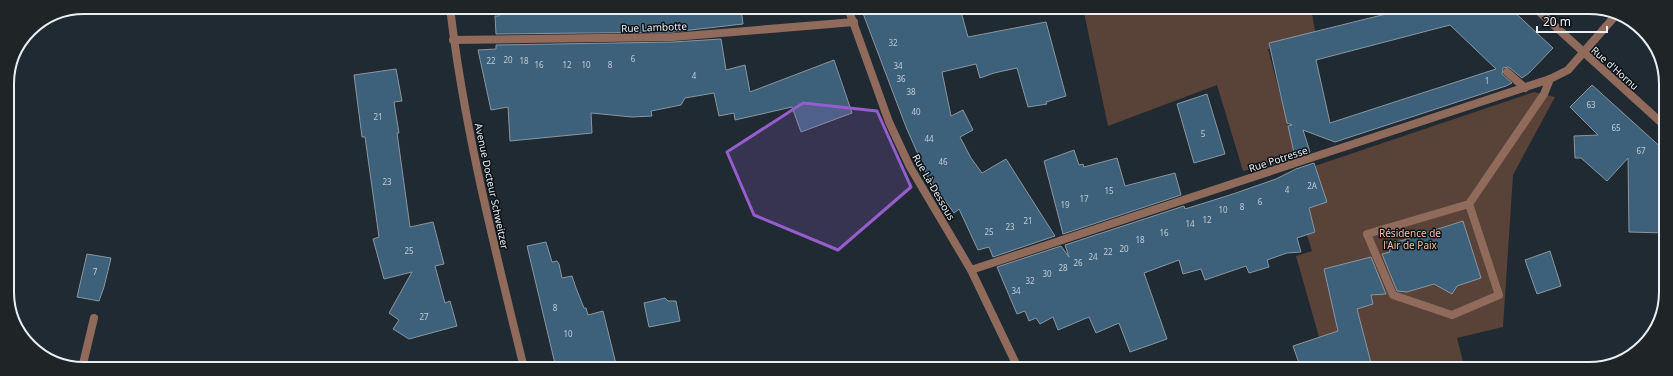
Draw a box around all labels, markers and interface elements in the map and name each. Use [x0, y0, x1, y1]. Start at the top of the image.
scale bar [1537, 8, 1607, 34]
text: 20 m [1543, 13, 1571, 30]
street label: Rue Lambotte [621, 19, 688, 35]
house number: 32 [888, 37, 898, 48]
street label: Rue d'Hornu [1588, 43, 1642, 93]
house number: 6 [631, 53, 636, 64]
house number: 20 [503, 54, 513, 65]
house number: 22 [486, 55, 496, 66]
house number: 18 [519, 55, 529, 66]
house number: 16 [534, 59, 544, 70]
house number: 12 [562, 59, 572, 70]
house number: 10 [581, 59, 591, 70]
house number: 8 [608, 59, 613, 70]
house number: 34 [893, 60, 903, 71]
house number: 4 [692, 70, 697, 81]
house number: 36 [896, 73, 906, 84]
house number: 1 [1485, 75, 1489, 86]
house number: 38 [906, 86, 916, 97]
house number: 63 [1586, 99, 1596, 110]
house number: 40 [911, 106, 921, 117]
house number: 21 [373, 111, 383, 122]
street label: Avenue Docteur Schweitzer [472, 122, 512, 250]
house number: 65 [1611, 122, 1621, 133]
house number: 5 [1201, 128, 1206, 139]
house number: 44 [924, 133, 934, 144]
street label: Rue Potresse [1247, 143, 1310, 175]
house number: 67 [1636, 145, 1646, 156]
street label: Rue Là-Dessous [909, 151, 959, 223]
house number: 46 [938, 156, 948, 167]
house number: 23 [382, 176, 392, 187]
house number: 2A [1307, 180, 1318, 191]
house number: 4 [1285, 184, 1290, 195]
house number: 15 [1104, 185, 1114, 196]
house number: 17 [1079, 193, 1089, 204]
house number: 6 [1258, 196, 1263, 207]
house number: 19 [1060, 199, 1070, 210]
house number: 8 [1240, 201, 1245, 212]
house number: 10 [1218, 204, 1228, 215]
house number: 12 [1202, 214, 1212, 225]
house number: 21 [1023, 215, 1033, 226]
house number: 14 [1185, 218, 1195, 229]
house number: 23 [1005, 221, 1015, 232]
house number: 25 [984, 226, 994, 237]
park label: Résidence de l'Air de Paix [1379, 226, 1441, 252]
house number: 16 [1159, 227, 1169, 238]
house number: 18 [1135, 234, 1145, 245]
house number: 20 [1119, 243, 1129, 254]
house number: 25 [404, 245, 414, 256]
house number: 22 [1103, 246, 1113, 257]
house number: 24 [1088, 251, 1098, 262]
house number: 26 [1073, 257, 1083, 268]
house number: 28 [1058, 262, 1068, 273]
house number: 7 [93, 266, 98, 277]
house number: 30 [1042, 268, 1052, 279]
house number: 32 [1025, 275, 1035, 286]
house number: 34 [1011, 285, 1021, 296]
house number: 8 [553, 302, 558, 313]
house number: 27 [419, 311, 429, 322]
house number: 10 [563, 328, 573, 339]

